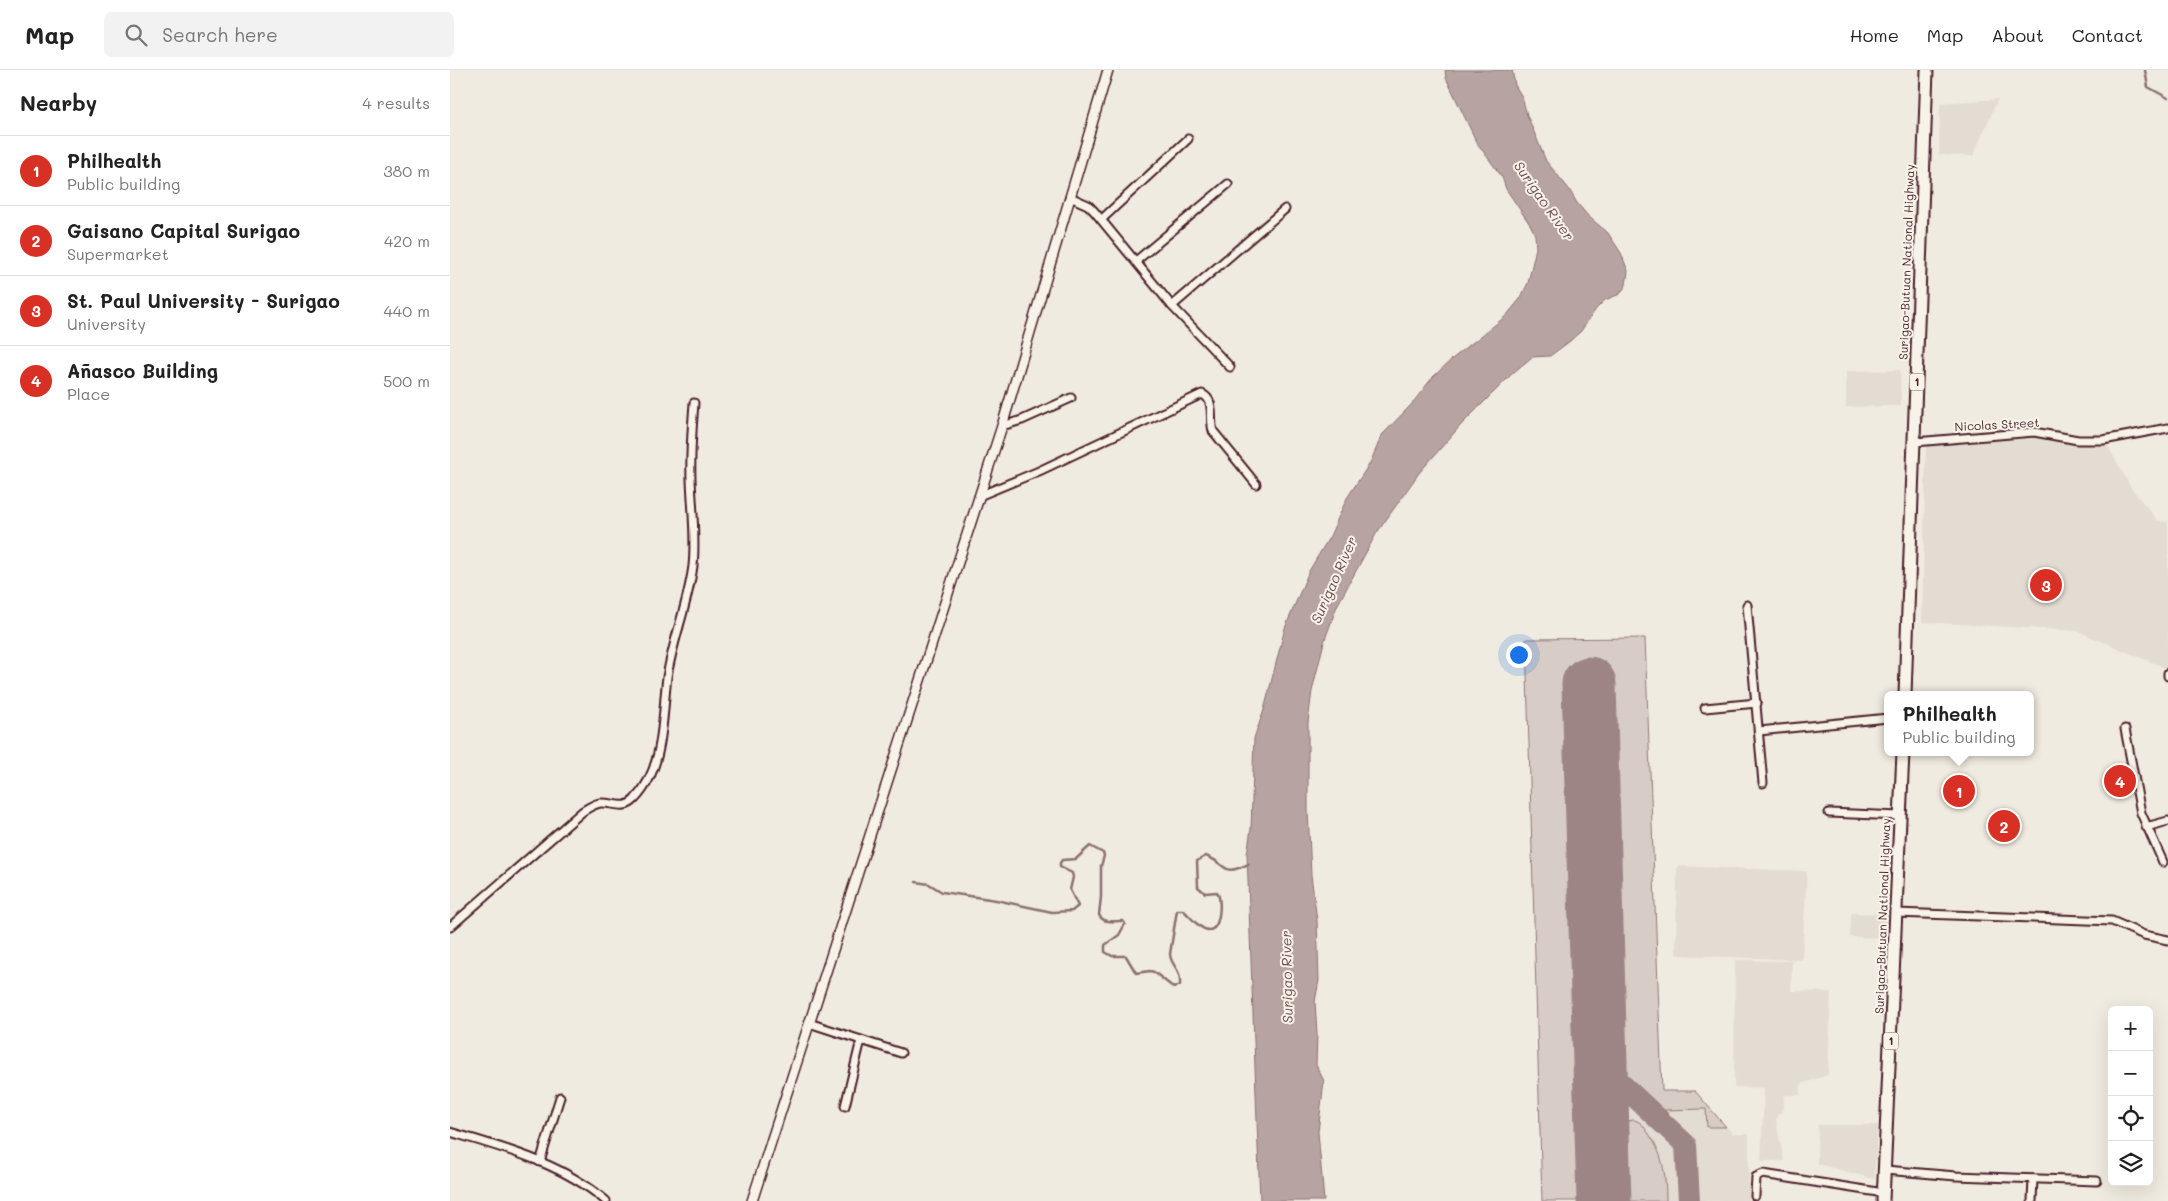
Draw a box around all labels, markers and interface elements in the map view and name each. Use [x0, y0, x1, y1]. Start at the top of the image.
search box [104, 12, 454, 57]
text: Map [25, 19, 74, 50]
icon: search [122, 21, 150, 49]
text: Search here [162, 22, 278, 47]
text: Home [1850, 23, 1899, 47]
text: Map [1927, 23, 1963, 47]
text: About [1991, 23, 2044, 47]
text: Contact [2072, 23, 2143, 47]
text: Nearby [20, 89, 97, 116]
text: 4 results [362, 92, 430, 113]
text: Philhealth [67, 148, 161, 173]
water label: Surigao River [1510, 157, 1579, 244]
text: 1 [32, 160, 40, 181]
text: 380 m [383, 160, 430, 181]
street label: Surigao-Butuan National Highway [1895, 164, 1917, 360]
text: Public building [67, 173, 180, 194]
text: Gaisano Capital Surigao [67, 218, 300, 243]
text: 2 [32, 230, 40, 251]
text: 420 m [384, 230, 430, 251]
text: Supermarket [67, 243, 169, 264]
text: St. Paul University - Surigao [67, 288, 340, 313]
text: 3 [31, 300, 41, 321]
text: 440 m [383, 300, 430, 321]
text: University [67, 313, 146, 334]
text: Añasco Building [67, 358, 218, 383]
text: 4 [31, 370, 41, 391]
text: 500 m [383, 370, 430, 391]
road number: 1 [1910, 374, 1924, 390]
text: Place [67, 383, 110, 404]
street label: Nicolas Street [1954, 414, 2040, 434]
water label: Surigao River [1306, 534, 1361, 626]
pin: 3 [2030, 566, 2062, 604]
your location [1506, 642, 1532, 668]
popup [1884, 691, 2034, 756]
text: Philhealth [1902, 701, 1997, 726]
text: Public building [1902, 726, 2016, 747]
pin: 4 [2104, 762, 2136, 800]
pin: 1 [1943, 772, 1975, 810]
pin: 2 [1988, 807, 2020, 845]
street label: Surigao-Butuan National Highway [1871, 818, 1893, 1014]
water label: Surigao River [1276, 930, 1297, 1024]
map controls [2108, 1006, 2153, 1186]
button: + [2108, 1006, 2153, 1051]
road number: 1 [1884, 1032, 1898, 1049]
button: − [2108, 1051, 2153, 1096]
button: locate [2108, 1096, 2153, 1141]
button: layers [2108, 1141, 2153, 1186]

